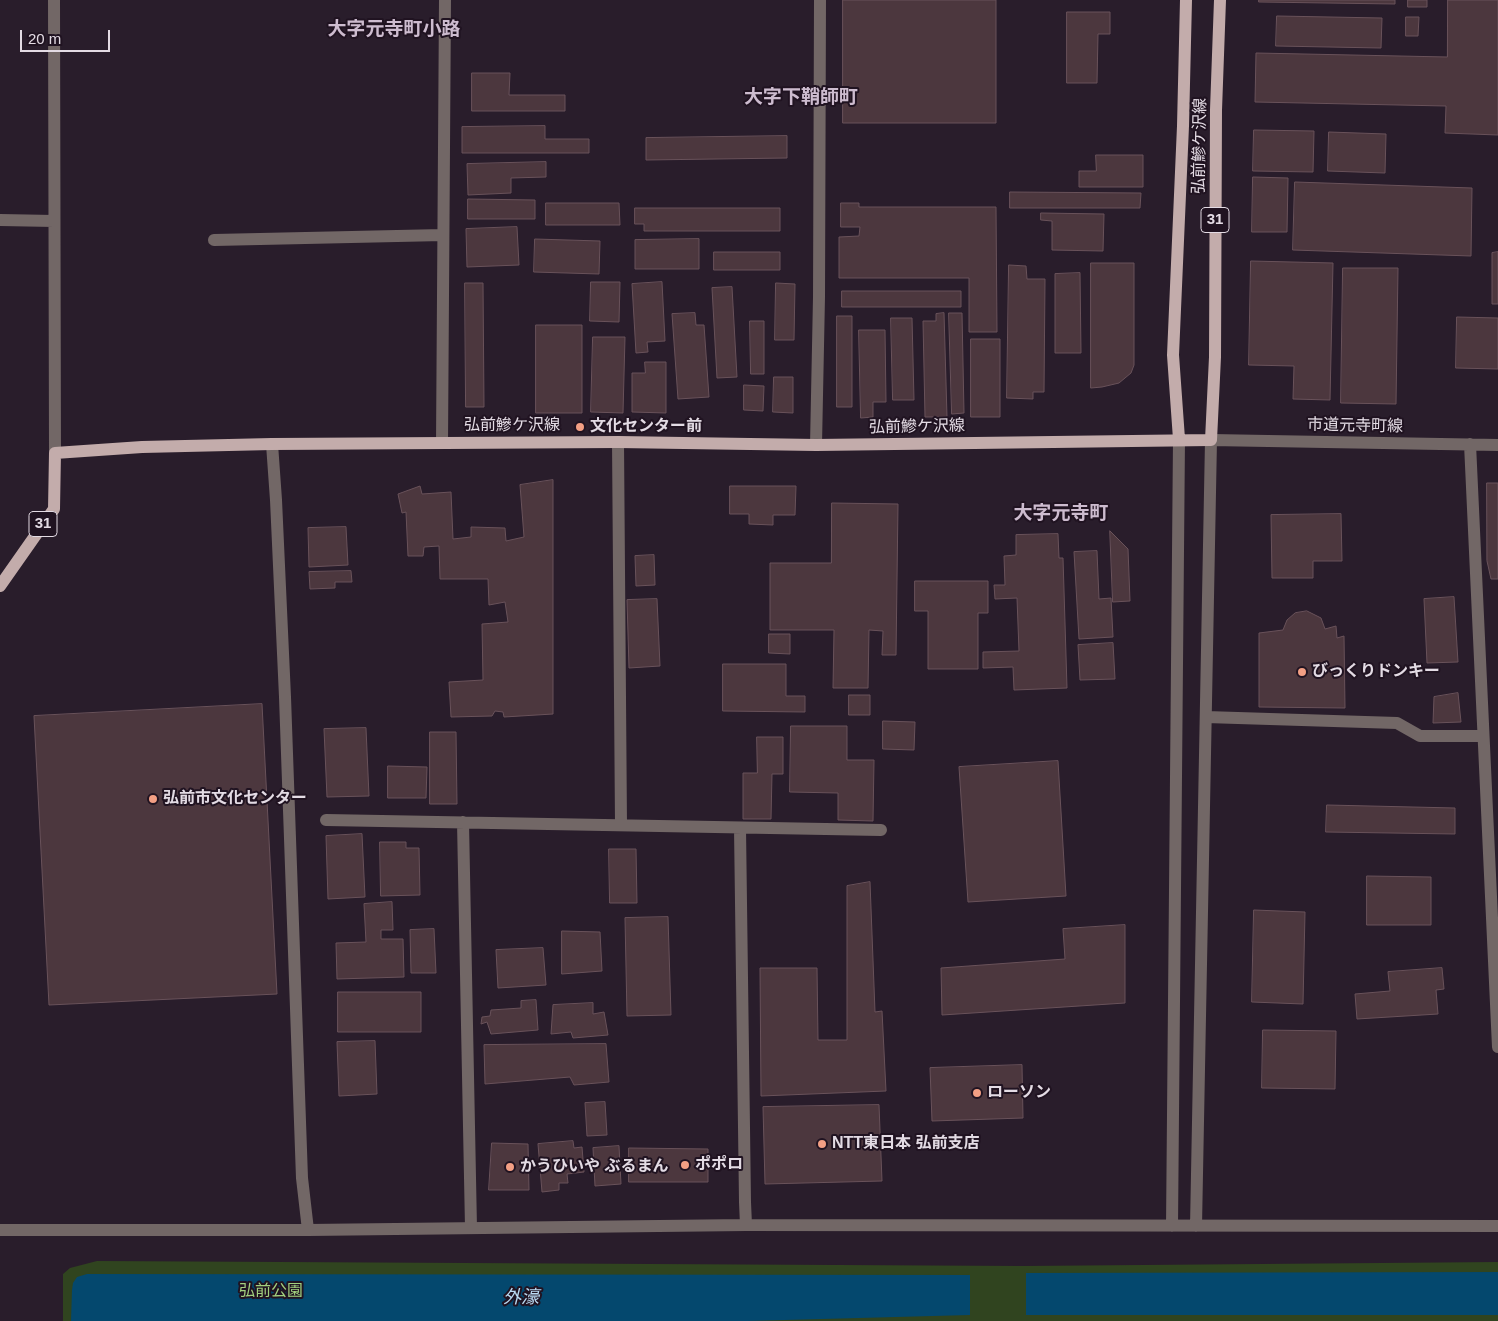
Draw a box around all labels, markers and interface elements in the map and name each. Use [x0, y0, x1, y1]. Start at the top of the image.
district label: 大字元寺町小路 [328, 19, 460, 41]
scale bar [22, 20, 112, 52]
text: 20 m [28, 30, 61, 47]
district label: 大字下鞘師町 [744, 87, 858, 109]
street label: 弘前鰺ケ沢線 [1190, 98, 1210, 194]
road number: 31 [1201, 208, 1229, 232]
street label: 弘前鰺ケ沢線 [464, 416, 560, 436]
street label: 市道元寺町線 [1307, 416, 1403, 436]
place label: 文化センター前 [590, 417, 702, 437]
street label: 弘前鰺ケ沢線 [869, 417, 965, 437]
marker: 文化センター前 [574, 421, 586, 433]
district label: 大字元寺町 [1014, 503, 1108, 525]
road number: 31 [29, 512, 57, 536]
place label: びっくりドンキー [1312, 662, 1440, 682]
marker: びっくりドンキー [1296, 666, 1308, 678]
place label: 弘前市文化センター [163, 789, 307, 809]
marker: 弘前市文化センター [147, 793, 159, 805]
place label: ローソン [987, 1083, 1051, 1103]
marker: ローソン [971, 1087, 983, 1099]
place label: NTT東日本 弘前支店 [832, 1134, 980, 1154]
marker: NTT東日本 弘前支店 [816, 1138, 828, 1150]
place label: ポポロ [695, 1155, 743, 1175]
place label: かうひいや ぶるまん [520, 1157, 668, 1177]
marker: ポポロ [679, 1159, 691, 1171]
marker: かうひいや ぶるまん [504, 1161, 516, 1173]
park label: 弘前公園 [239, 1282, 303, 1302]
water label: 外濠 [503, 1287, 539, 1309]

